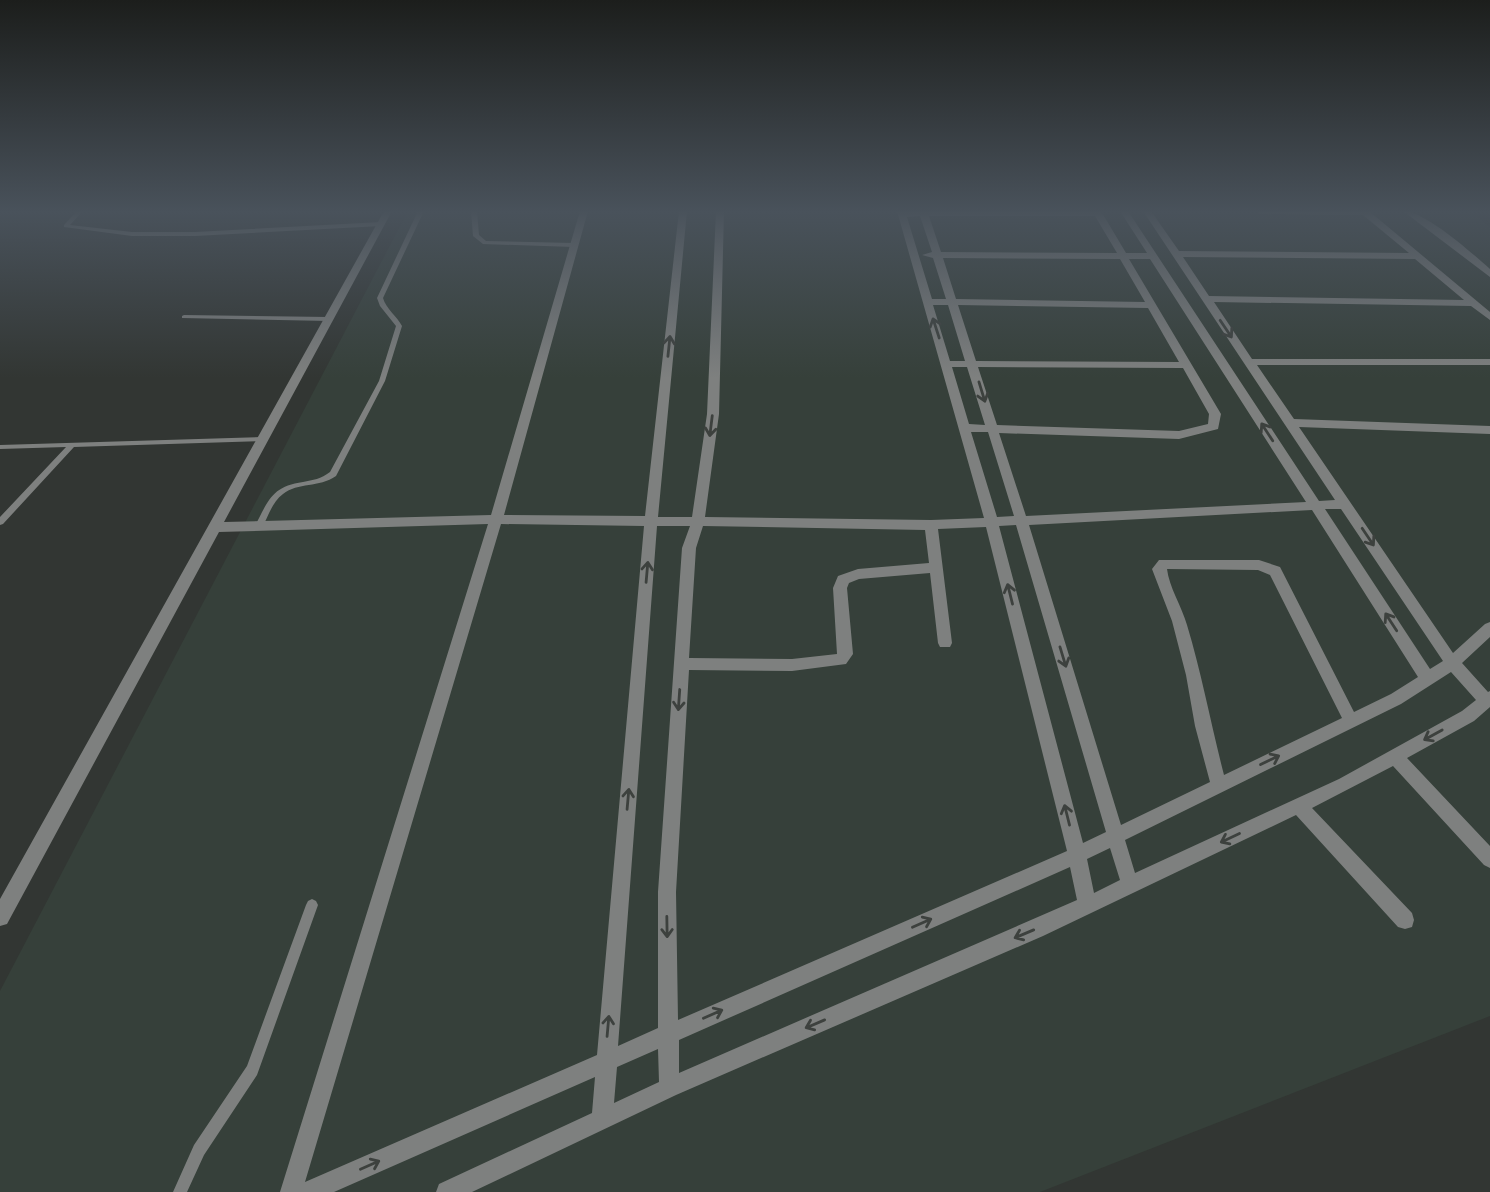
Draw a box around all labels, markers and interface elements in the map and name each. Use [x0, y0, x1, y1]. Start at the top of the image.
one-way arrow [929, 317, 942, 339]
one-way arrow [1218, 319, 1233, 338]
one-way arrow [663, 335, 676, 358]
one-way arrow [977, 381, 989, 403]
one-way arrow [705, 414, 718, 437]
one-way arrow [1259, 422, 1273, 442]
one-way arrow [1360, 527, 1375, 546]
one-way arrow [641, 562, 654, 584]
one-way arrow [1003, 583, 1016, 606]
one-way arrow [1384, 613, 1398, 632]
one-way arrow [1058, 646, 1071, 668]
one-way arrow [673, 688, 686, 711]
one-way arrow [1423, 729, 1444, 742]
one-way arrow [1259, 753, 1280, 766]
one-way arrow [622, 788, 635, 811]
one-way arrow [1060, 804, 1073, 826]
one-way arrow [1220, 832, 1241, 845]
one-way arrow [661, 915, 674, 938]
one-way arrow [911, 916, 932, 929]
one-way arrow [1014, 928, 1035, 941]
one-way arrow [702, 1007, 724, 1020]
one-way arrow [602, 1015, 615, 1038]
one-way arrow [805, 1018, 827, 1031]
one-way arrow [359, 1158, 381, 1171]

